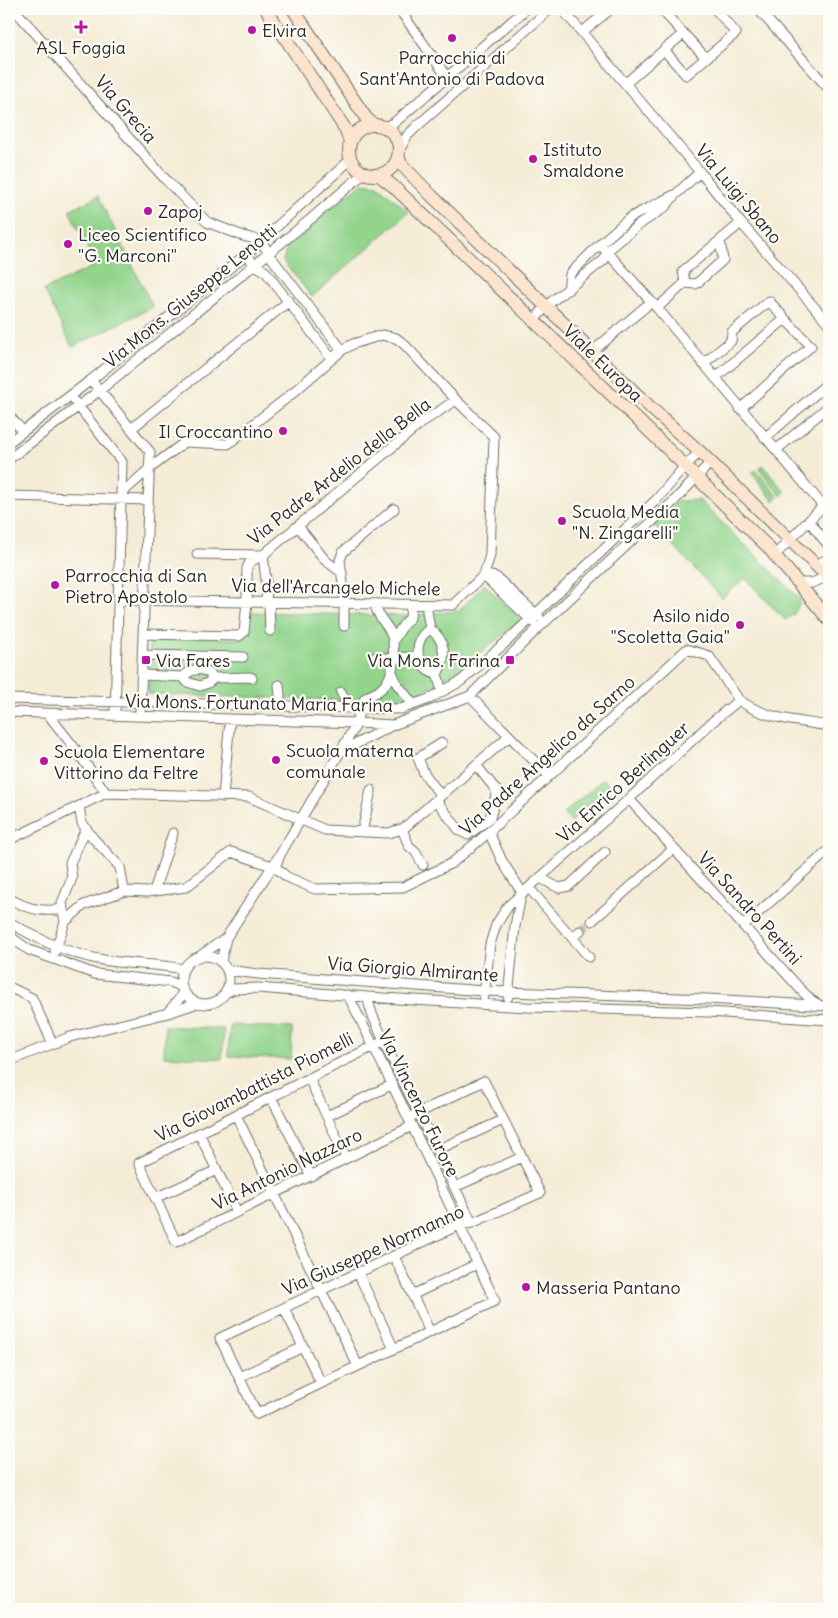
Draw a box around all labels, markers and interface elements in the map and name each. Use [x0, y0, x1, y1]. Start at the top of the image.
place label: Elvira [262, 19, 307, 42]
marker: ASL Foggia [74, 20, 88, 34]
marker: Elvira [246, 24, 258, 36]
marker: Parrocchia di Sant'Antonio di Padova [446, 32, 458, 44]
place label: ASL Foggia [36, 36, 126, 59]
place label: Parrocchia di Sant'Antonio di Padova [359, 46, 545, 90]
street label: Via Grecia [90, 70, 162, 148]
place label: Istituto Smaldone [543, 138, 624, 182]
street label: Via Luigi Sbano [691, 139, 787, 249]
marker: Istituto Smaldone [527, 153, 539, 165]
place label: Zapoj [158, 200, 203, 223]
marker: Zapoj [142, 205, 154, 217]
street label: Via Mons. Giuseppe Lenotti [99, 219, 281, 373]
place label: Liceo Scientifico "G. Marconi" [78, 223, 207, 267]
marker: Liceo Scientifico "G. Marconi" [62, 238, 74, 250]
street label: Viale Europa [558, 319, 648, 407]
street label: Via Padre Ardelio della Bella [243, 392, 435, 550]
place label: Il Croccantino [159, 420, 273, 443]
marker: Il Croccantino [277, 425, 289, 437]
place label: Scuola Media "N. Zingarelli" [572, 500, 679, 544]
marker: Scuola Media "N. Zingarelli" [556, 515, 568, 527]
place label: Parrocchia di San Pietro Apostolo [65, 564, 207, 608]
street label: Via dell'Arcangelo Michele [231, 574, 441, 600]
marker: Parrocchia di San Pietro Apostolo [49, 579, 61, 591]
place label: Asilo nido "Scoletta Gaia" [611, 604, 730, 648]
marker: Asilo nido "Scoletta Gaia" [734, 619, 746, 631]
place label: Via Fares [156, 649, 230, 672]
place label: Via Mons. Farina [367, 649, 500, 672]
marker: Via Fares [140, 654, 152, 666]
marker: Via Mons. Farina [504, 654, 516, 666]
street label: Via Padre Angelico da Sarno [454, 670, 640, 840]
street label: Via Mons. Fortunato Maria Farina [125, 689, 393, 717]
street label: Via Enrico Berlinguer [552, 716, 694, 848]
place label: Scuola materna comunale [286, 739, 414, 783]
place label: Scuola Elementare Vittorino da Feltre [54, 740, 205, 784]
marker: Scuola materna comunale [270, 754, 282, 766]
marker: Scuola Elementare Vittorino da Feltre [38, 755, 50, 767]
street label: Via Sandro Pertini [693, 847, 807, 969]
street label: Via Giorgio Almirante [327, 952, 499, 986]
street label: Via Vincenzo Furore [373, 1026, 465, 1180]
street label: Via Giovambattista Piomelli [151, 1027, 357, 1147]
street label: Via Antonio Nazzaro [208, 1123, 366, 1215]
street label: Via Giuseppe Normanno [279, 1200, 467, 1300]
place label: Masseria Pantano [536, 1276, 681, 1299]
marker: Masseria Pantano [520, 1281, 532, 1293]

